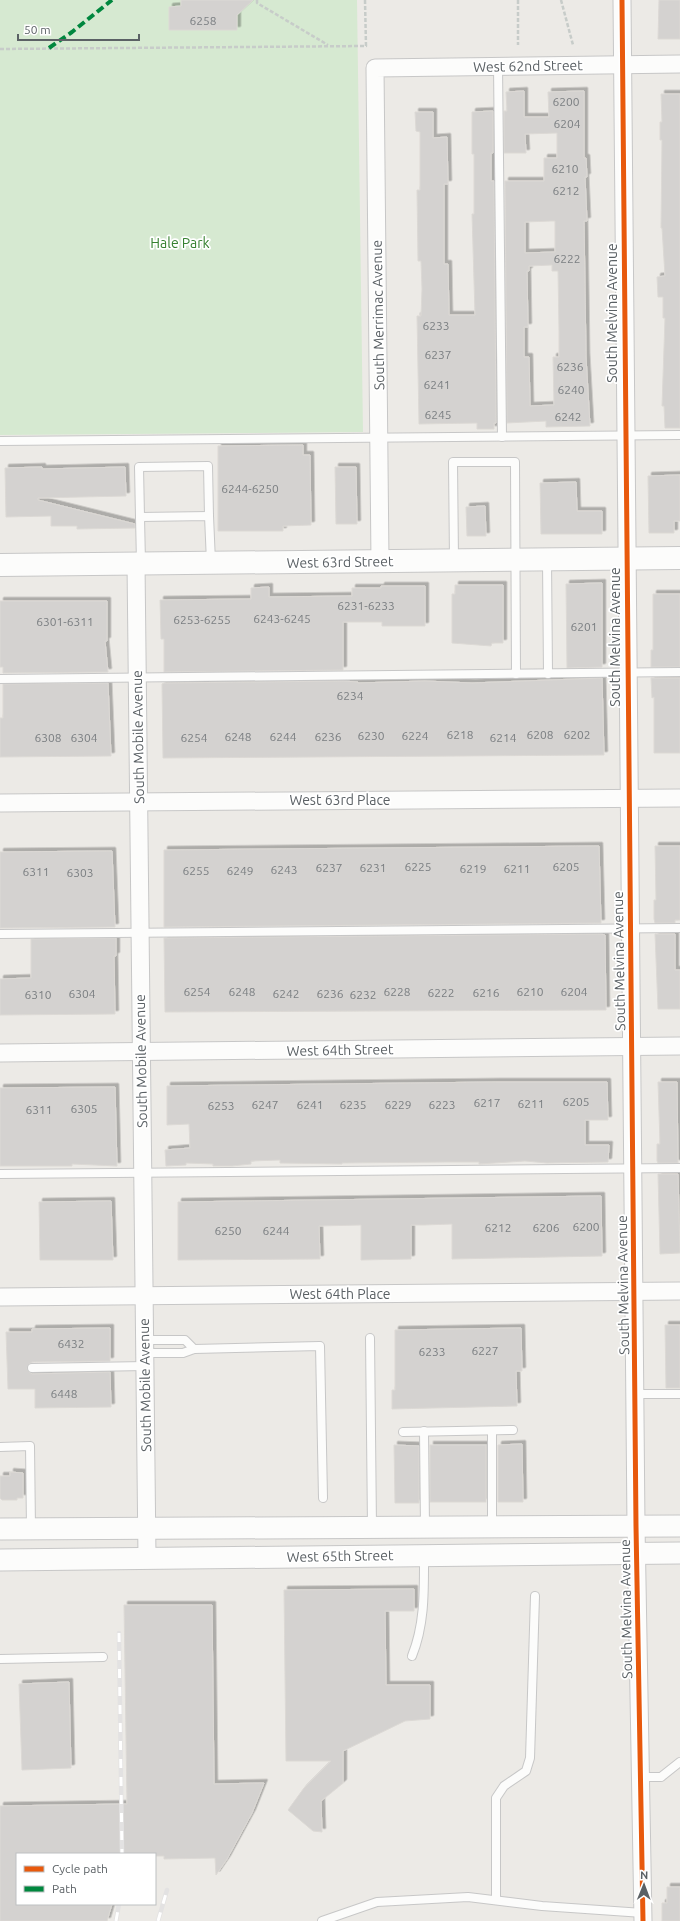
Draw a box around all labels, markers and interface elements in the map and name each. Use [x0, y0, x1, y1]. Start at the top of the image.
house number: 6258 [189, 14, 217, 27]
scale bar [18, 16, 139, 42]
text: 50 m [24, 23, 51, 36]
street label: West 62nd Street [473, 57, 583, 75]
house number: 6200 [552, 95, 580, 108]
house number: 6204 [553, 117, 581, 130]
house number: 6210 [551, 162, 579, 175]
house number: 6212 [552, 184, 580, 197]
park label: Hale Park [150, 235, 210, 251]
street label: South Merrimac Avenue [369, 240, 387, 390]
street label: South Melvina Avenue [604, 243, 620, 383]
house number: 6222 [553, 252, 581, 265]
house number: 6233 [422, 319, 450, 332]
house number: 6237 [424, 348, 452, 361]
house number: 6236 [556, 360, 584, 373]
house number: 6241 [423, 378, 451, 391]
house number: 6240 [557, 383, 585, 396]
house number: 6245 [424, 408, 452, 421]
house number: 6242 [554, 410, 582, 423]
house number: 6244-6250 [221, 482, 279, 495]
street label: West 63rd Street [286, 553, 394, 571]
street label: South Melvina Avenue [607, 567, 623, 707]
house number: 6231-6233 [337, 599, 395, 612]
house number: 6243-6245 [253, 612, 311, 625]
house number: 6253-6255 [173, 613, 231, 626]
house number: 6301-6311 [36, 615, 94, 628]
house number: 6201 [570, 620, 598, 633]
street label: South Mobile Avenue [129, 670, 147, 804]
house number: 6234 [336, 689, 364, 702]
house number: 6218 [446, 728, 474, 741]
house number: 6208 [526, 728, 554, 741]
house number: 6202 [563, 728, 591, 741]
house number: 6230 [357, 729, 385, 742]
house number: 6224 [401, 729, 429, 742]
house number: 6248 [224, 730, 252, 743]
house number: 6244 [269, 730, 297, 743]
house number: 6236 [314, 730, 342, 743]
house number: 6308 [34, 731, 62, 744]
house number: 6304 [70, 731, 98, 744]
house number: 6254 [180, 731, 208, 744]
house number: 6214 [489, 731, 517, 744]
street label: West 63rd Place [289, 792, 391, 808]
house number: 6225 [404, 860, 432, 873]
house number: 6205 [552, 860, 580, 873]
house number: 6237 [315, 861, 343, 874]
house number: 6231 [359, 861, 387, 874]
house number: 6219 [459, 862, 487, 875]
house number: 6211 [503, 862, 531, 875]
house number: 6243 [270, 863, 298, 876]
house number: 6255 [182, 864, 210, 877]
house number: 6249 [226, 864, 254, 877]
house number: 6311 [22, 865, 50, 878]
house number: 6303 [66, 866, 94, 879]
street label: South Melvina Avenue [610, 891, 628, 1031]
house number: 6254 [183, 985, 211, 998]
house number: 6248 [228, 985, 256, 998]
house number: 6228 [383, 985, 411, 998]
house number: 6210 [516, 985, 544, 998]
house number: 6204 [560, 985, 588, 998]
house number: 6222 [427, 986, 455, 999]
house number: 6216 [472, 986, 500, 999]
house number: 6304 [68, 987, 96, 1000]
house number: 6242 [272, 987, 300, 1000]
house number: 6236 [316, 987, 344, 1000]
house number: 6310 [24, 988, 52, 1001]
house number: 6232 [349, 988, 377, 1001]
street label: South Mobile Avenue [132, 994, 150, 1128]
street label: West 64th Street [286, 1041, 394, 1059]
house number: 6205 [562, 1095, 590, 1108]
house number: 6217 [473, 1096, 501, 1109]
house number: 6211 [517, 1097, 545, 1110]
house number: 6247 [251, 1098, 279, 1111]
house number: 6241 [296, 1098, 324, 1111]
house number: 6235 [339, 1098, 367, 1111]
house number: 6229 [384, 1098, 412, 1111]
house number: 6223 [428, 1098, 456, 1111]
house number: 6253 [207, 1099, 235, 1112]
house number: 6305 [70, 1102, 98, 1115]
house number: 6311 [25, 1103, 53, 1116]
street label: South Melvina Avenue [614, 1215, 632, 1355]
house number: 6200 [572, 1220, 600, 1233]
house number: 6212 [484, 1221, 512, 1234]
house number: 6206 [532, 1221, 560, 1234]
house number: 6250 [214, 1224, 242, 1237]
house number: 6244 [262, 1224, 290, 1237]
street label: West 64th Place [289, 1286, 391, 1302]
street label: South Mobile Avenue [136, 1318, 154, 1452]
house number: 6432 [57, 1337, 85, 1350]
house number: 6227 [471, 1344, 499, 1357]
house number: 6233 [418, 1345, 446, 1358]
house number: 6448 [50, 1387, 78, 1400]
street label: South Melvina Avenue [617, 1539, 635, 1679]
street label: West 65th Street [286, 1547, 394, 1565]
legend [16, 1853, 156, 1905]
text: Cycle path [52, 1862, 108, 1875]
north arrow [624, 1865, 664, 1905]
text: N [640, 1869, 648, 1881]
text: Path [52, 1882, 77, 1895]

